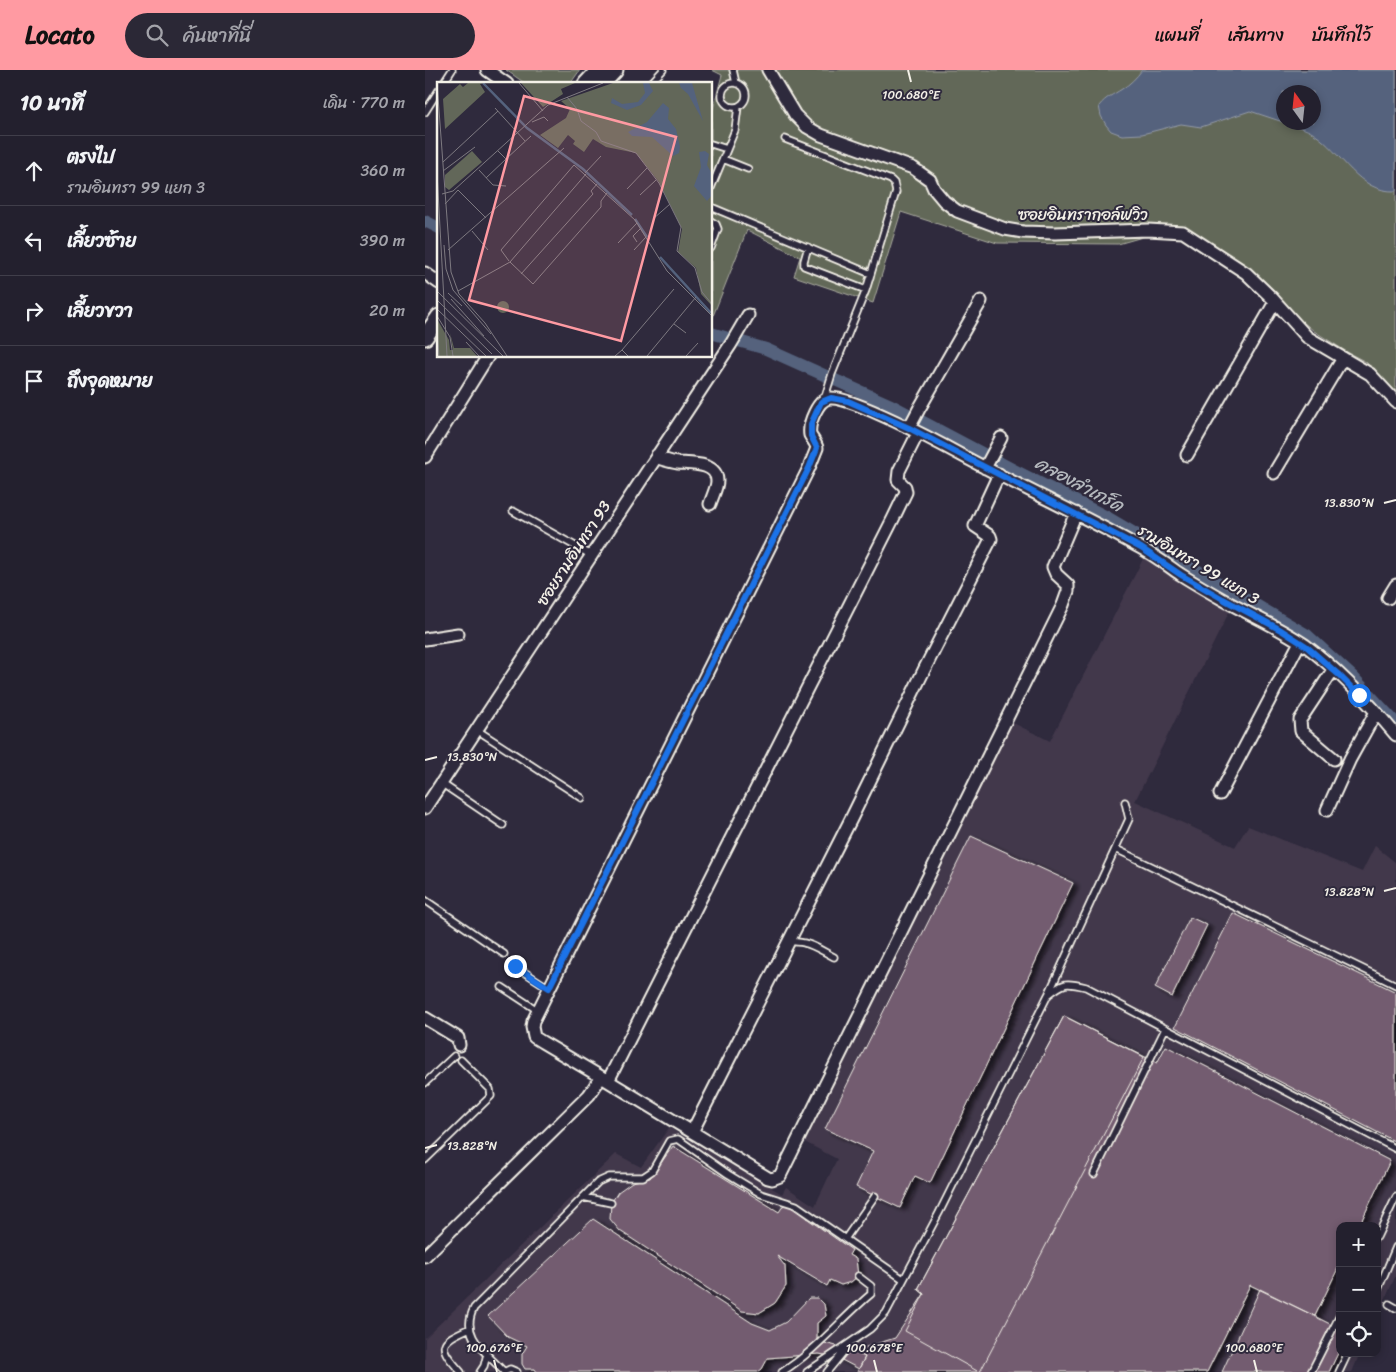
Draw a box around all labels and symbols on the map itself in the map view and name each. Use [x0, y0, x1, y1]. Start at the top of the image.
inset map [437, 82, 713, 358]
text: 100.680°E [882, 84, 941, 106]
north arrow [1276, 85, 1321, 130]
street label: ซอยอินทรากอล์ฟวิว [1018, 200, 1148, 229]
water label: คลองลำเกร็ด [1029, 447, 1131, 522]
text: 13.830°N [1324, 492, 1375, 514]
street label: ซอยรามอินทรา 93 [528, 494, 619, 612]
street label: รามอินทรา 99 แยก 3 [1132, 516, 1266, 612]
route start [1348, 684, 1371, 707]
text: 13.830°N [447, 746, 498, 768]
text: 13.828°N [1324, 881, 1375, 903]
route end [504, 955, 527, 978]
text: 13.828°N [447, 1135, 498, 1157]
text: 100.676°E [466, 1337, 523, 1359]
text: 100.678°E [846, 1337, 904, 1359]
text: 100.680°E [1225, 1337, 1284, 1359]

